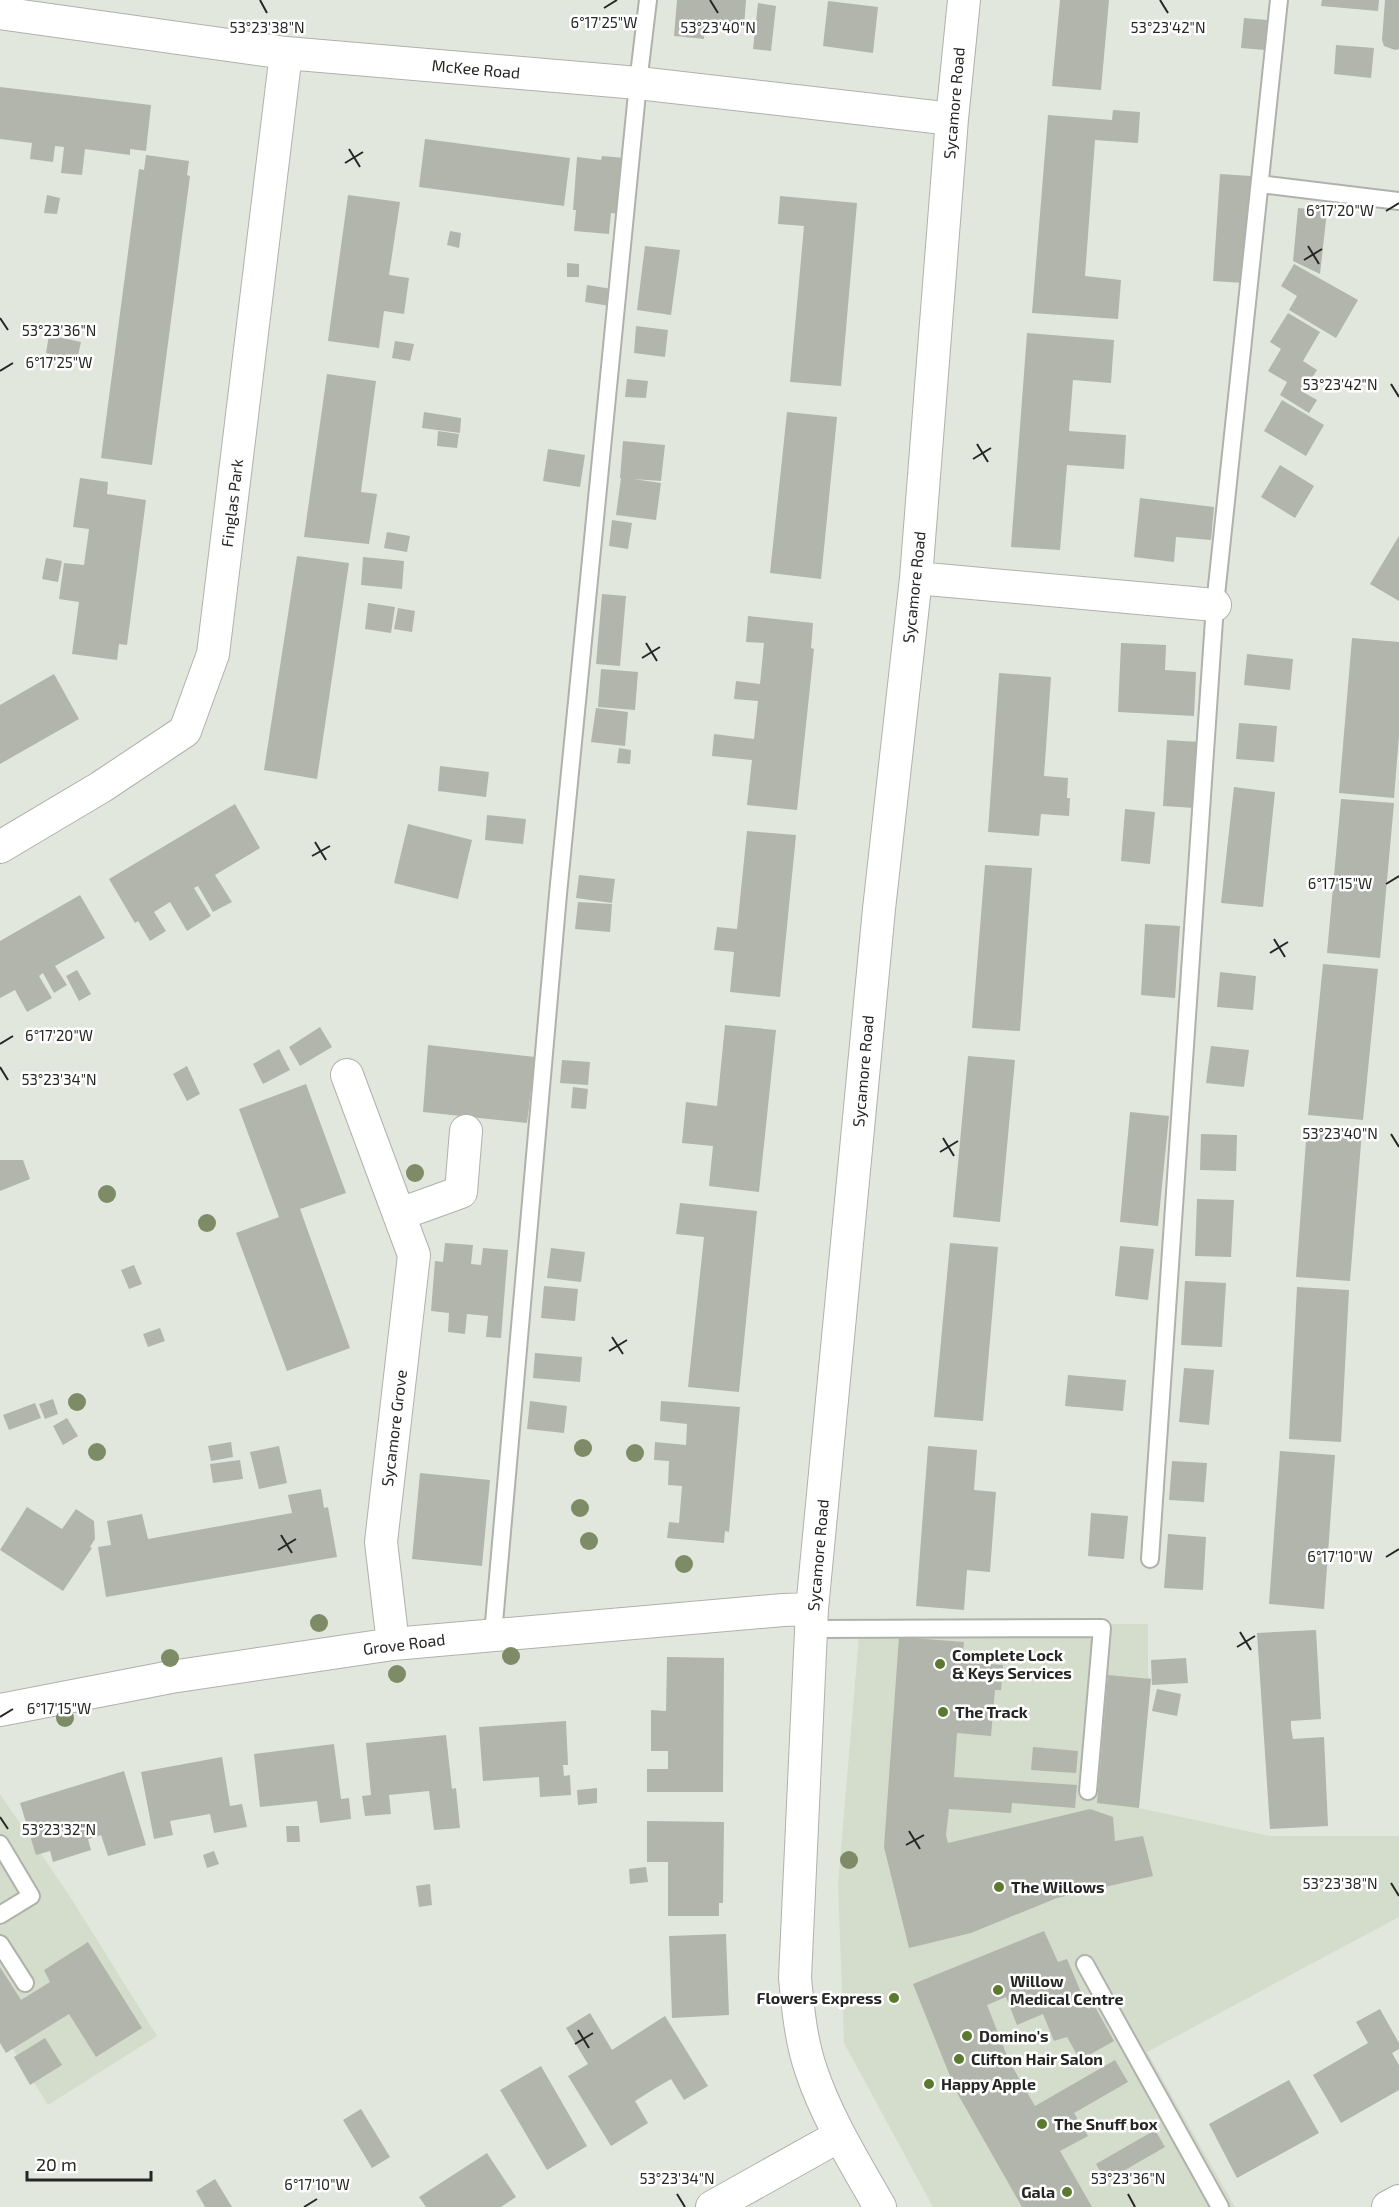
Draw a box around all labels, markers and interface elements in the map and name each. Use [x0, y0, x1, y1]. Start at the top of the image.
text: 6°17'25"W [571, 13, 637, 31]
text: 53°23'38"N [229, 18, 305, 36]
text: 53°23'40"N [680, 18, 756, 36]
text: 53°23'42"N [1131, 18, 1205, 36]
street label: Sycamore Road [939, 46, 968, 160]
street label: McKee Road [431, 55, 521, 82]
text: 6°17'20"W [1306, 201, 1374, 219]
text: 53°23'36"N [22, 321, 96, 339]
text: 6°17'25"W [26, 353, 92, 371]
text: 53°23'42"N [1303, 375, 1377, 393]
street label: Finglas Park [217, 458, 246, 548]
street label: Sycamore Road [898, 530, 929, 644]
text: 6°17'15"W [1308, 874, 1372, 892]
street label: Sycamore Road [848, 1014, 877, 1128]
text: 6°17'20"W [25, 1026, 93, 1044]
text: 53°23'34"N [21, 1070, 97, 1088]
text: 53°23'40"N [1302, 1124, 1378, 1142]
street label: Sycamore Grove [377, 1368, 410, 1487]
street label: Sycamore Road [803, 1498, 832, 1612]
text: 6°17'10"W [1307, 1547, 1373, 1565]
street label: Grove Road [362, 1629, 446, 1658]
place label: Complete Lock & Keys Services [952, 1645, 1072, 1683]
marker: Complete Lock & Keys Services [933, 1657, 947, 1671]
text: 6°17'15"W [27, 1699, 91, 1717]
place label: The Track [955, 1702, 1028, 1721]
marker: The Track [936, 1705, 950, 1719]
text: 53°23'32"N [22, 1820, 96, 1838]
text: 53°23'38"N [1302, 1874, 1378, 1892]
place label: The Willows [1011, 1877, 1105, 1896]
marker: The Willows [992, 1880, 1006, 1894]
place label: Willow Medical Centre [1010, 1971, 1124, 2008]
marker: Willow Medical Centre [991, 1983, 1005, 1997]
place label: Flowers Express [757, 1988, 882, 2007]
marker: Flowers Express [887, 1991, 901, 2005]
place label: Domino's [979, 2026, 1049, 2045]
marker: Domino's [960, 2029, 974, 2043]
place label: Clifton Hair Salon [971, 2049, 1103, 2068]
marker: Clifton Hair Salon [952, 2052, 966, 2066]
place label: Happy Apple [941, 2074, 1036, 2094]
marker: Happy Apple [922, 2077, 936, 2091]
place label: The Snuff box [1054, 2114, 1158, 2133]
marker: The Snuff box [1035, 2117, 1049, 2131]
scale bar [27, 2144, 152, 2182]
text: 20 m [36, 2153, 77, 2175]
text: 53°23'34"N [639, 2169, 715, 2187]
text: 53°23'36"N [1091, 2169, 1165, 2187]
text: 6°17'10"W [284, 2175, 350, 2193]
place label: Gala [1021, 2182, 1055, 2201]
marker: Gala [1060, 2185, 1074, 2199]

